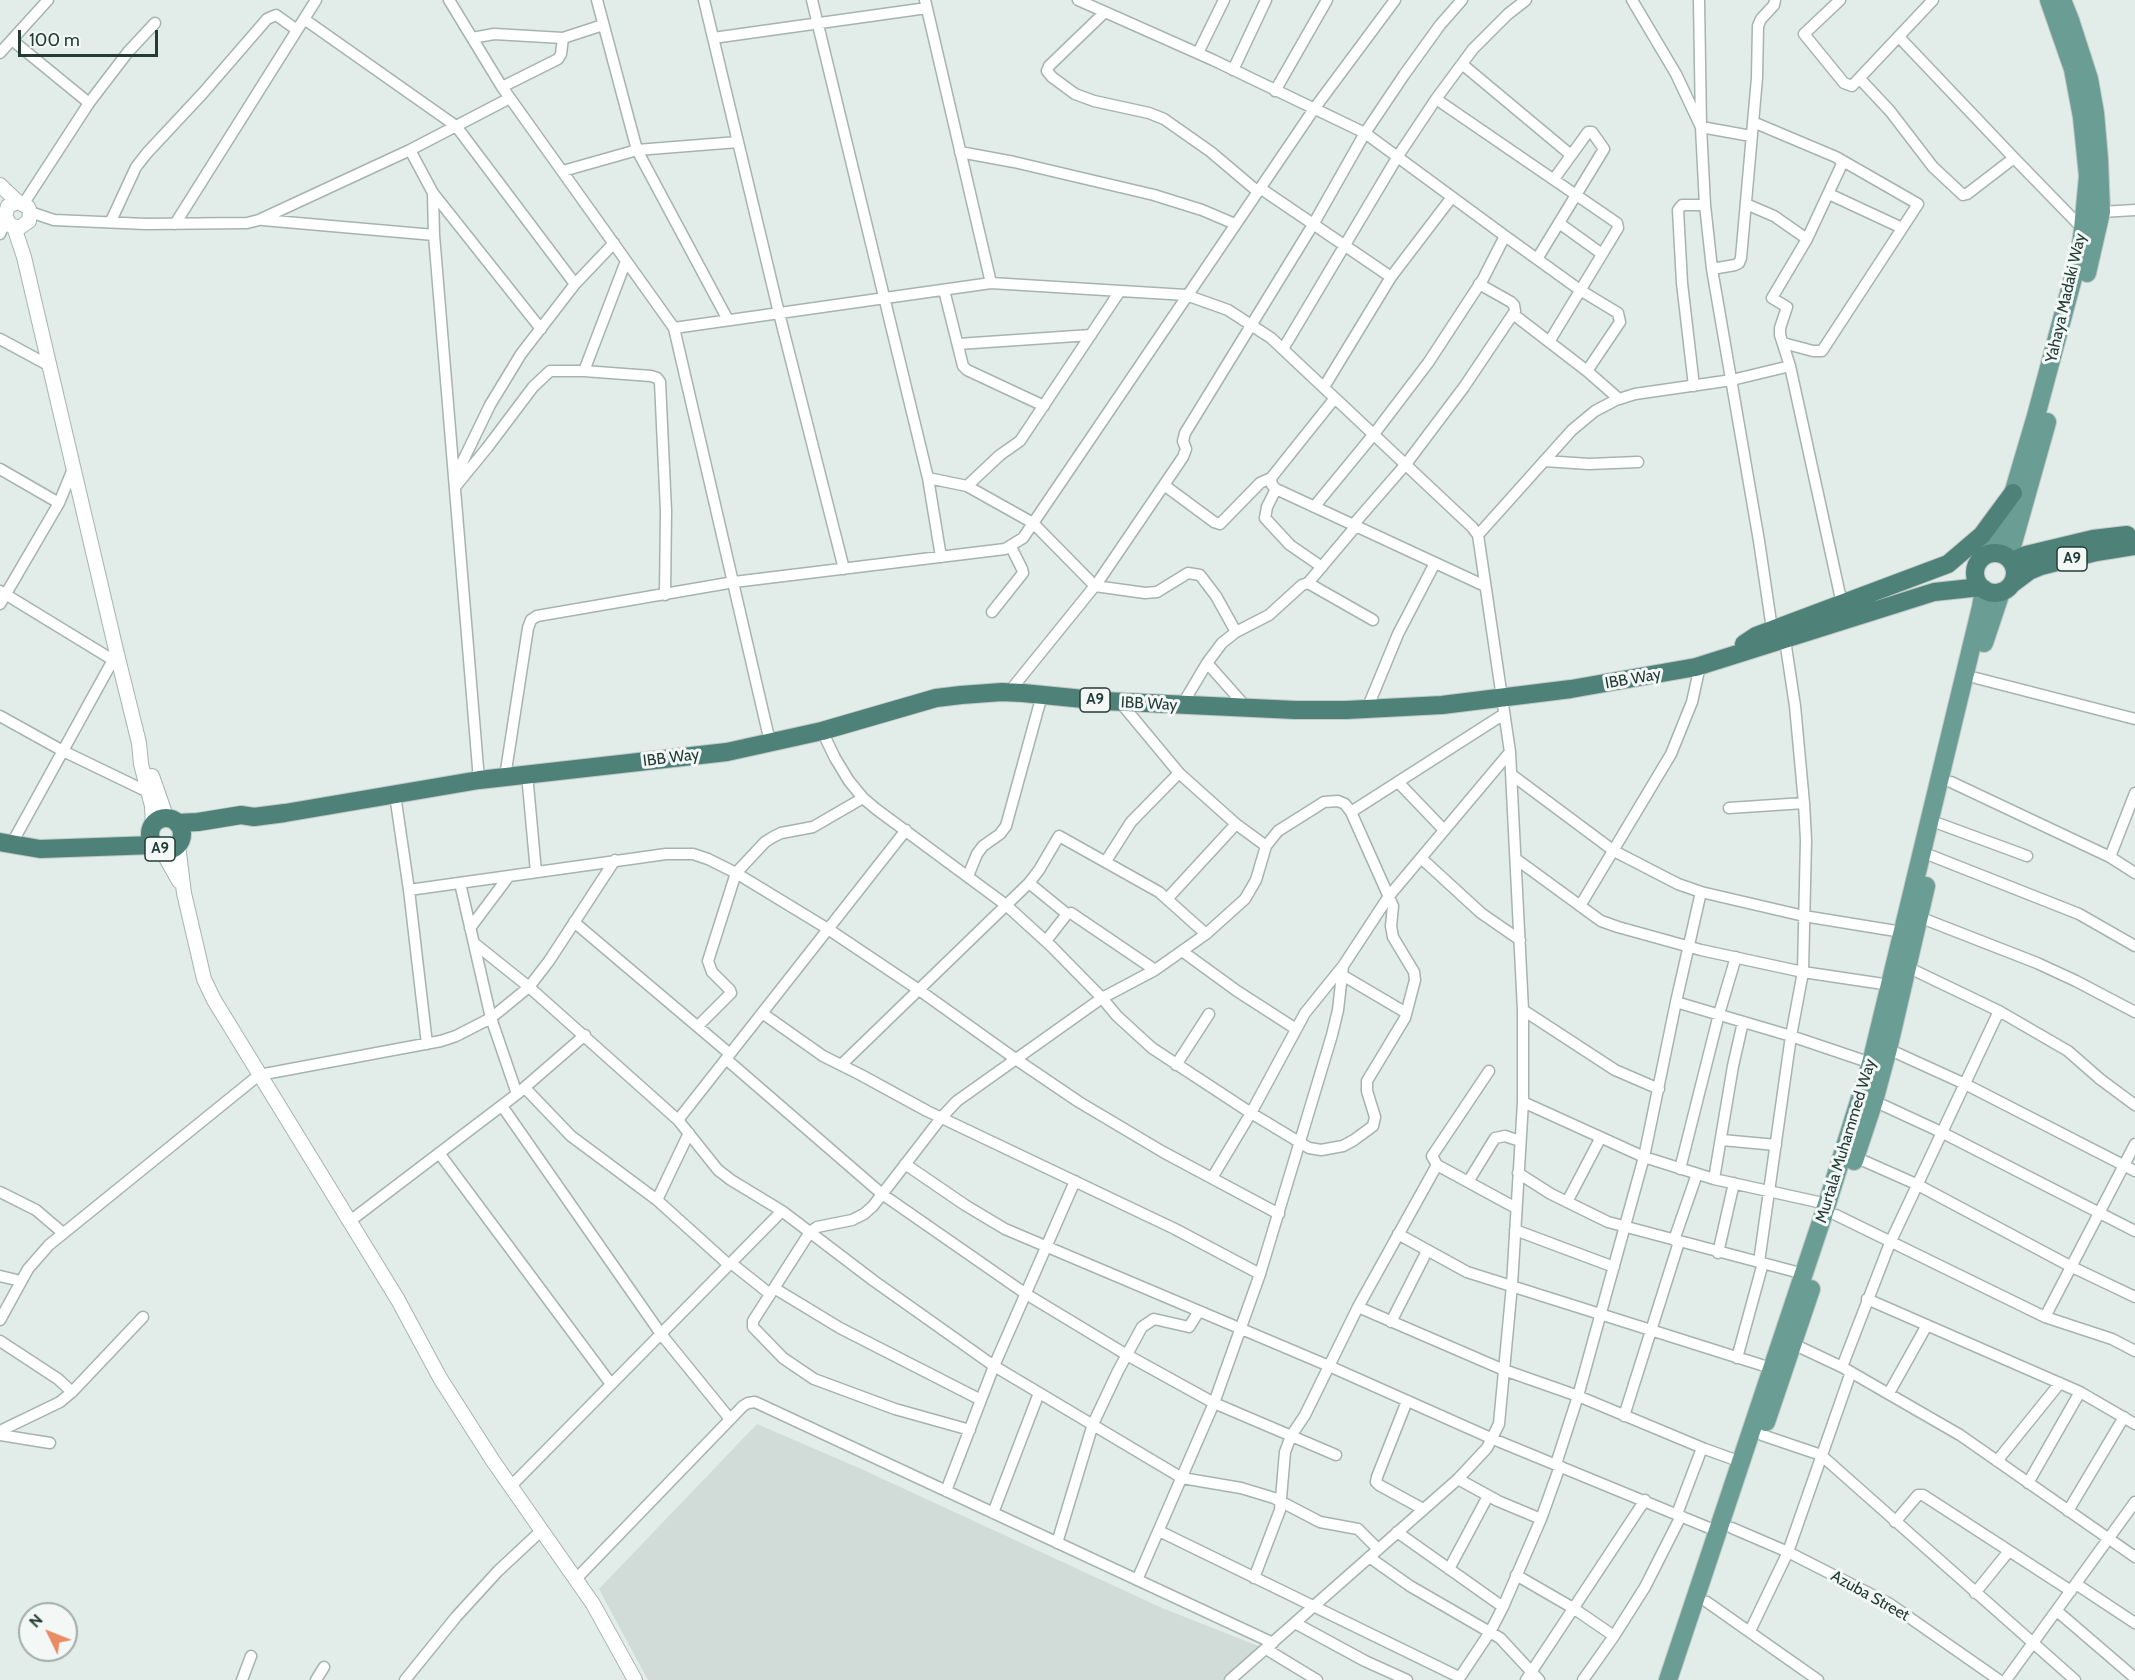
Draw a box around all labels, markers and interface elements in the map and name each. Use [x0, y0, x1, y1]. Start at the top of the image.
scale bar [21, 18, 160, 56]
text: 100 m [29, 29, 80, 51]
street label: Yahaya Madaki Way [2042, 231, 2090, 365]
road number: A9 [2057, 547, 2087, 571]
street label: IBB Way [1603, 665, 1663, 693]
road number: A9 [1080, 688, 1110, 712]
street label: IBB Way [1120, 693, 1178, 715]
street label: IBB Way [642, 745, 700, 771]
road number: A9 [145, 837, 175, 861]
street label: Murtala Muhammed Way [1812, 1057, 1880, 1225]
street label: Azuba Street [1827, 1567, 1913, 1625]
north arrow [18, 1602, 78, 1662]
text: N [25, 1610, 47, 1631]

